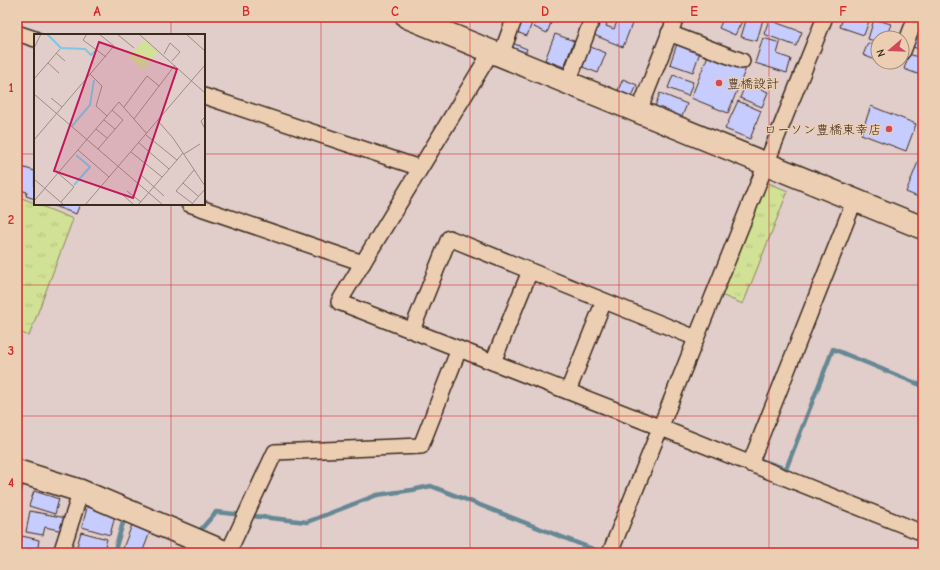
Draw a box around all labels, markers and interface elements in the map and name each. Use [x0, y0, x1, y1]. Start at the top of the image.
text: A [93, 4, 101, 19]
text: B [242, 4, 250, 19]
text: C [391, 4, 399, 19]
text: D [541, 4, 549, 19]
text: E [690, 4, 698, 19]
text: F [839, 4, 847, 19]
north arrow [870, 30, 910, 70]
inset map [34, 34, 205, 205]
text: N [874, 48, 888, 59]
place label: 豊橋設計 [727, 76, 779, 91]
marker: 豊橋設計 [714, 78, 724, 88]
text: 1 [8, 80, 14, 95]
place label: ローソン豊橋東幸店 [764, 122, 881, 137]
marker: ローソン豊橋東幸店 [884, 124, 894, 134]
text: 2 [8, 212, 14, 227]
text: 3 [8, 343, 14, 358]
text: 4 [8, 475, 14, 490]

